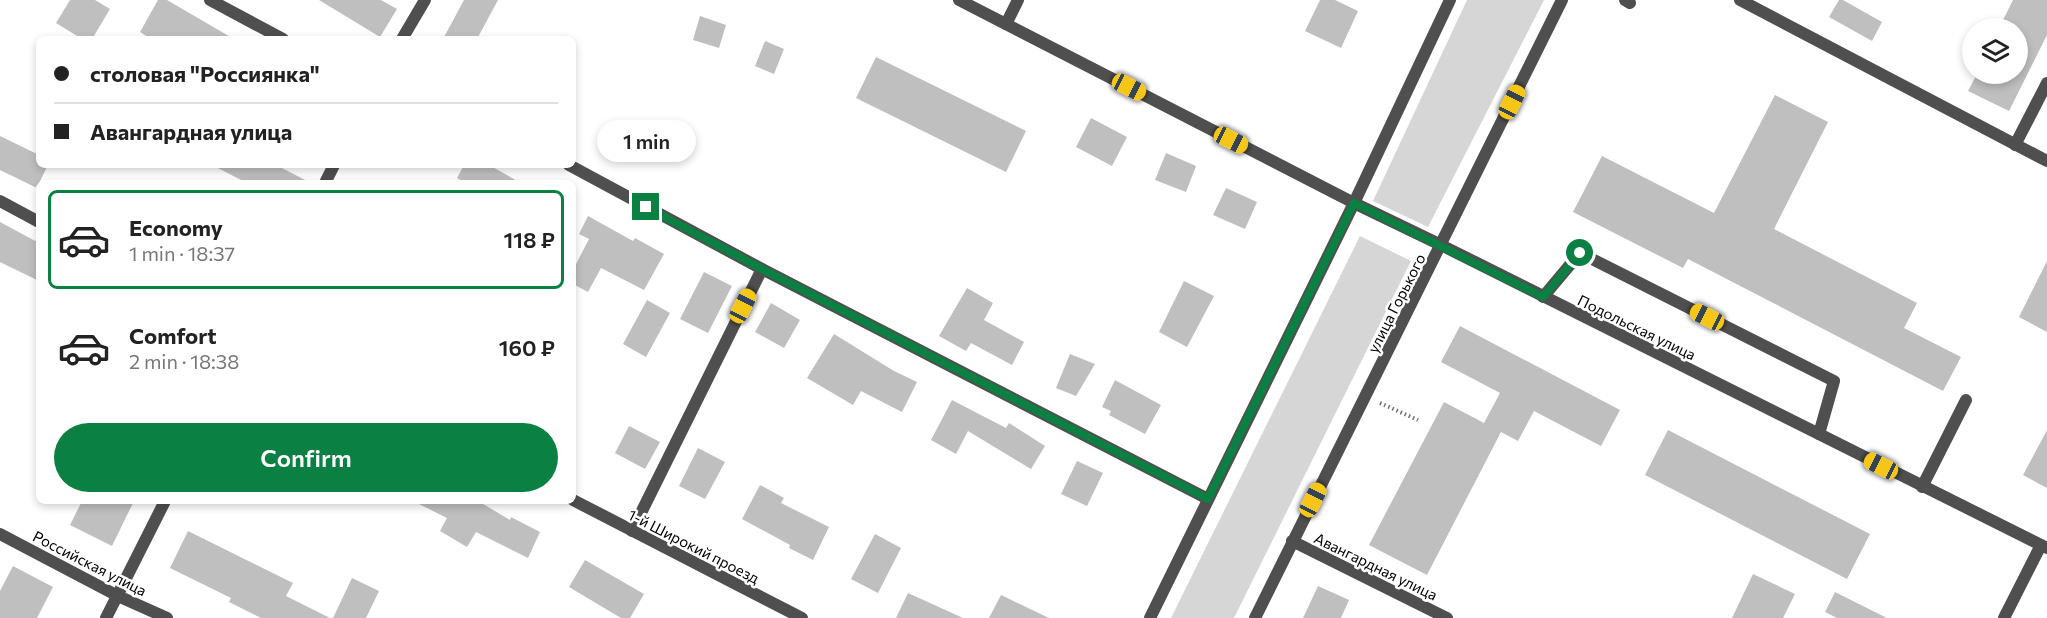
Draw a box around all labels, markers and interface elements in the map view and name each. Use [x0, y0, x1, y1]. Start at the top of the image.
map controls [1962, 18, 2028, 84]
button: layers [1962, 18, 2028, 84]
text: столовая "Россиянка" [90, 60, 320, 87]
car [1109, 71, 1149, 103]
car [1496, 82, 1528, 122]
text: Авангардная улица [90, 118, 292, 145]
callout: 1 min [596, 120, 696, 162]
car [1211, 124, 1251, 156]
text: 1 min [623, 129, 670, 153]
route end [632, 193, 659, 220]
icon: car [57, 213, 111, 267]
text: Economy [129, 214, 223, 241]
text: 118 ₽ [503, 226, 555, 253]
route start [1566, 239, 1593, 266]
text: 1 min · 18:37 [129, 241, 235, 265]
street label: улица Горького [1363, 250, 1429, 356]
car [727, 286, 759, 326]
street label: Подольская улица [1575, 291, 1699, 363]
car [1687, 301, 1727, 333]
icon: car [57, 321, 111, 375]
text: Comfort [129, 322, 217, 349]
text: 160 ₽ [499, 334, 555, 361]
text: 2 min · 18:38 [129, 349, 239, 373]
button: Confirm [54, 423, 558, 492]
car [1861, 450, 1901, 482]
car [1297, 480, 1329, 520]
street label: 1-й Широкий проезд [626, 505, 763, 587]
street label: Российская улица [30, 527, 150, 599]
street label: Авангардная улица [1312, 528, 1440, 604]

